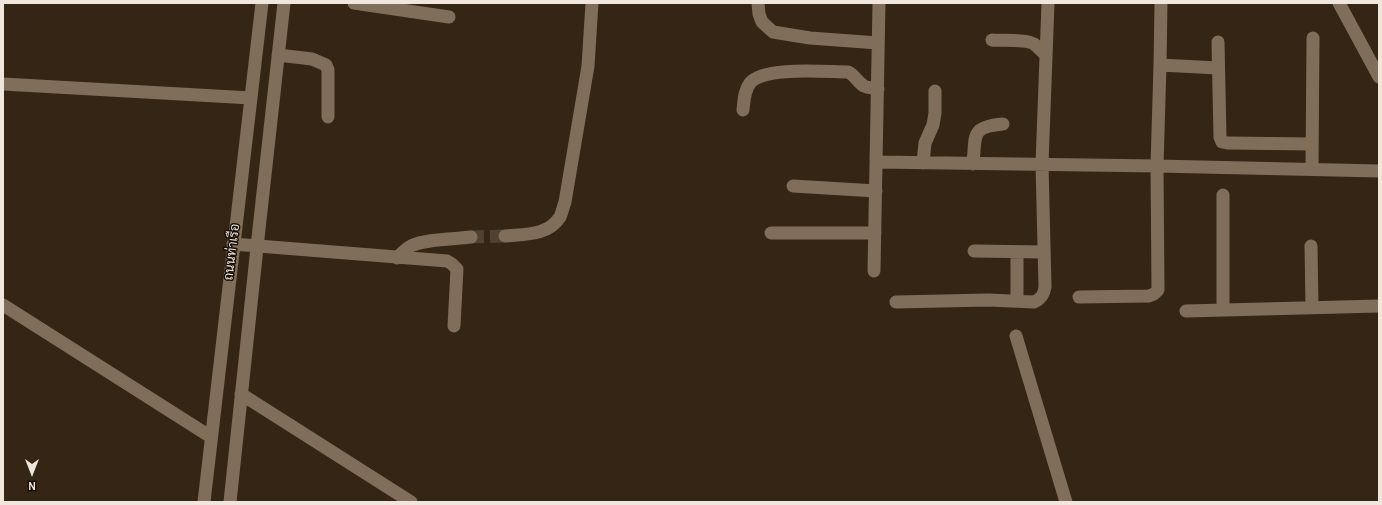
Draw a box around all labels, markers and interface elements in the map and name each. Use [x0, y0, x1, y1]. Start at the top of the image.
street label: ถนนท่าเรือ [221, 223, 243, 281]
north arrow [12, 453, 52, 493]
text: N [28, 479, 36, 492]

